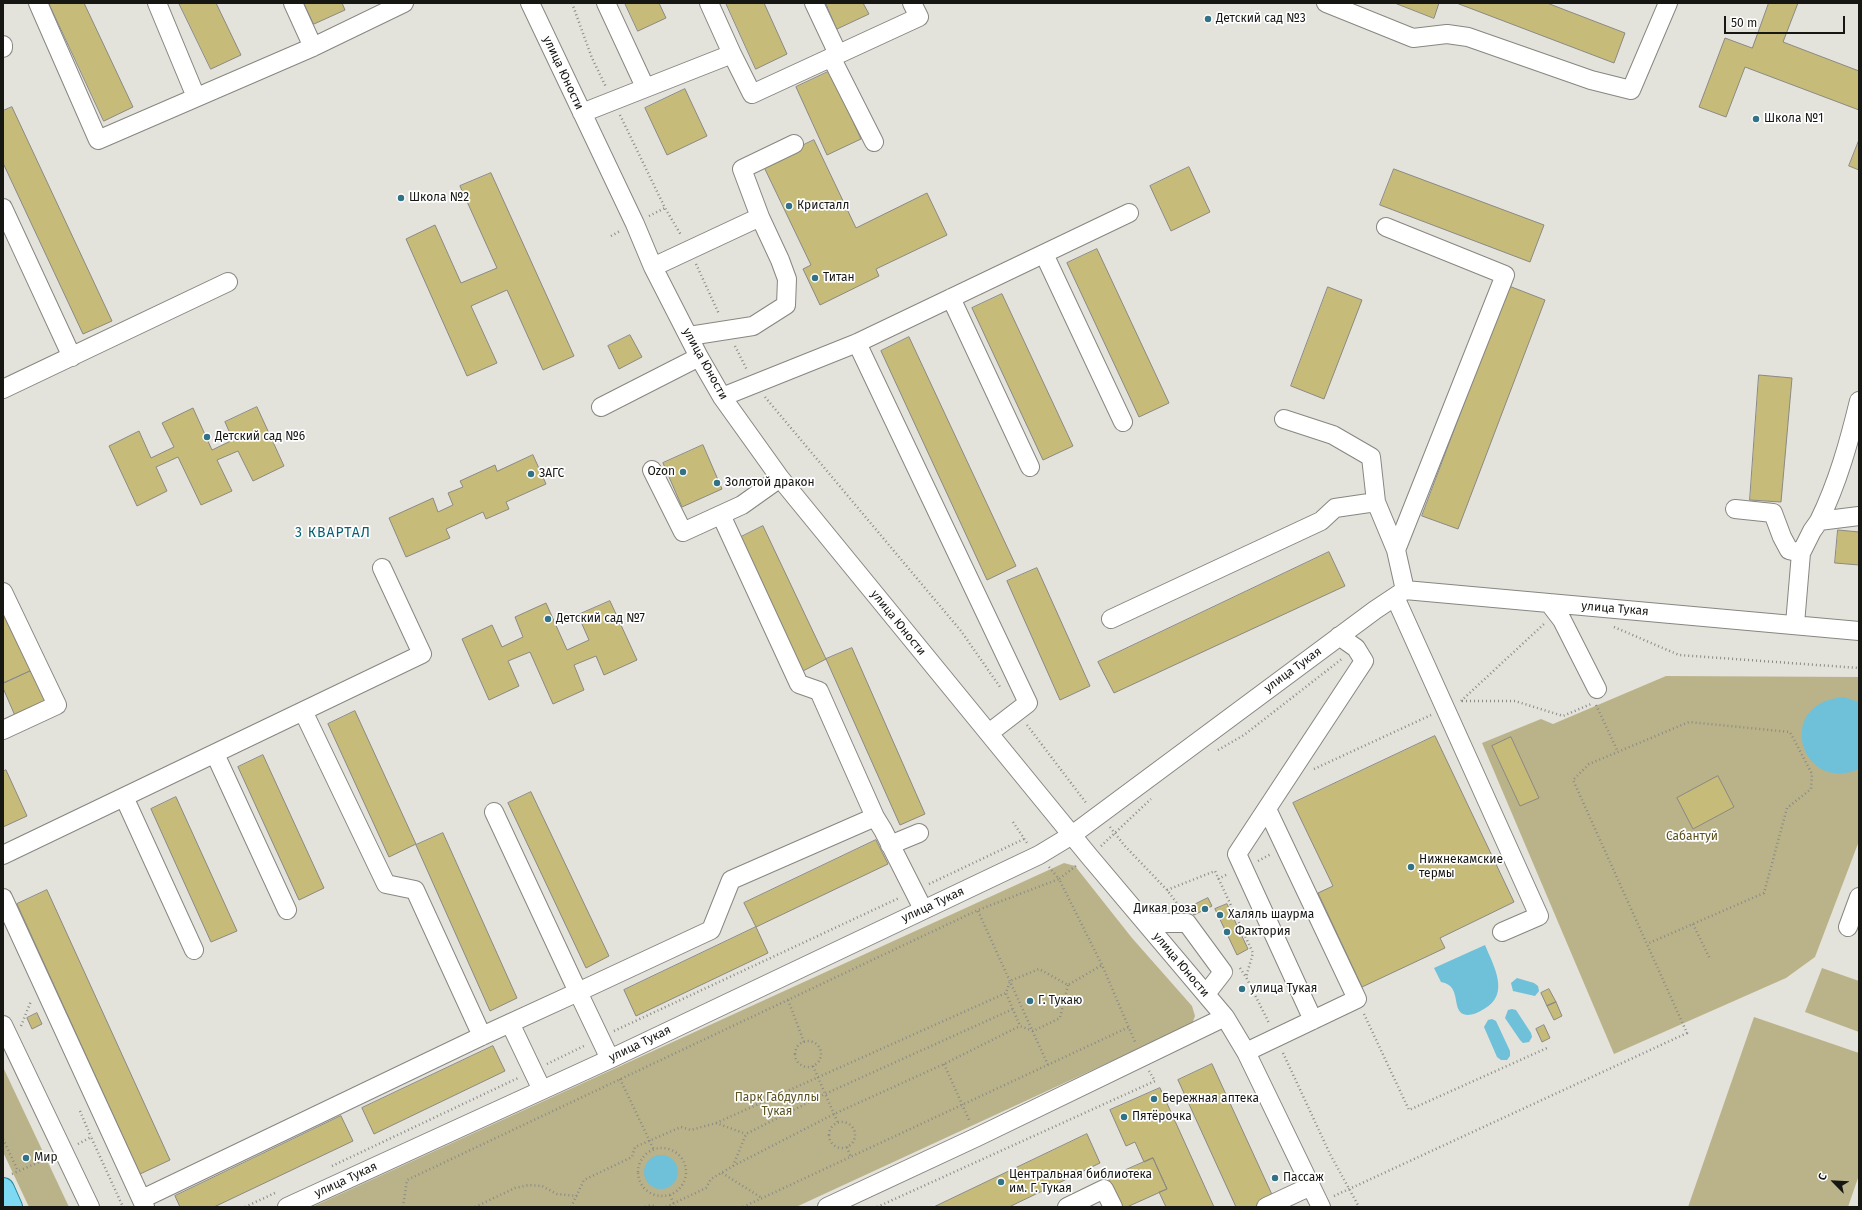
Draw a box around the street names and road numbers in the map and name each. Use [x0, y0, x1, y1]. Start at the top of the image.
street label: улица Юности [540, 34, 586, 112]
street label: улица Юности [679, 326, 731, 402]
street label: улица Юности [867, 587, 929, 659]
street label: улица Тукая [1581, 599, 1649, 619]
street label: улица Тукая [1261, 644, 1325, 696]
street label: улица Тукая [899, 884, 967, 926]
street label: улица Юности [1150, 930, 1212, 1000]
street label: улица Тукая [607, 1023, 673, 1065]
street label: улица Тукая [312, 1159, 380, 1201]

